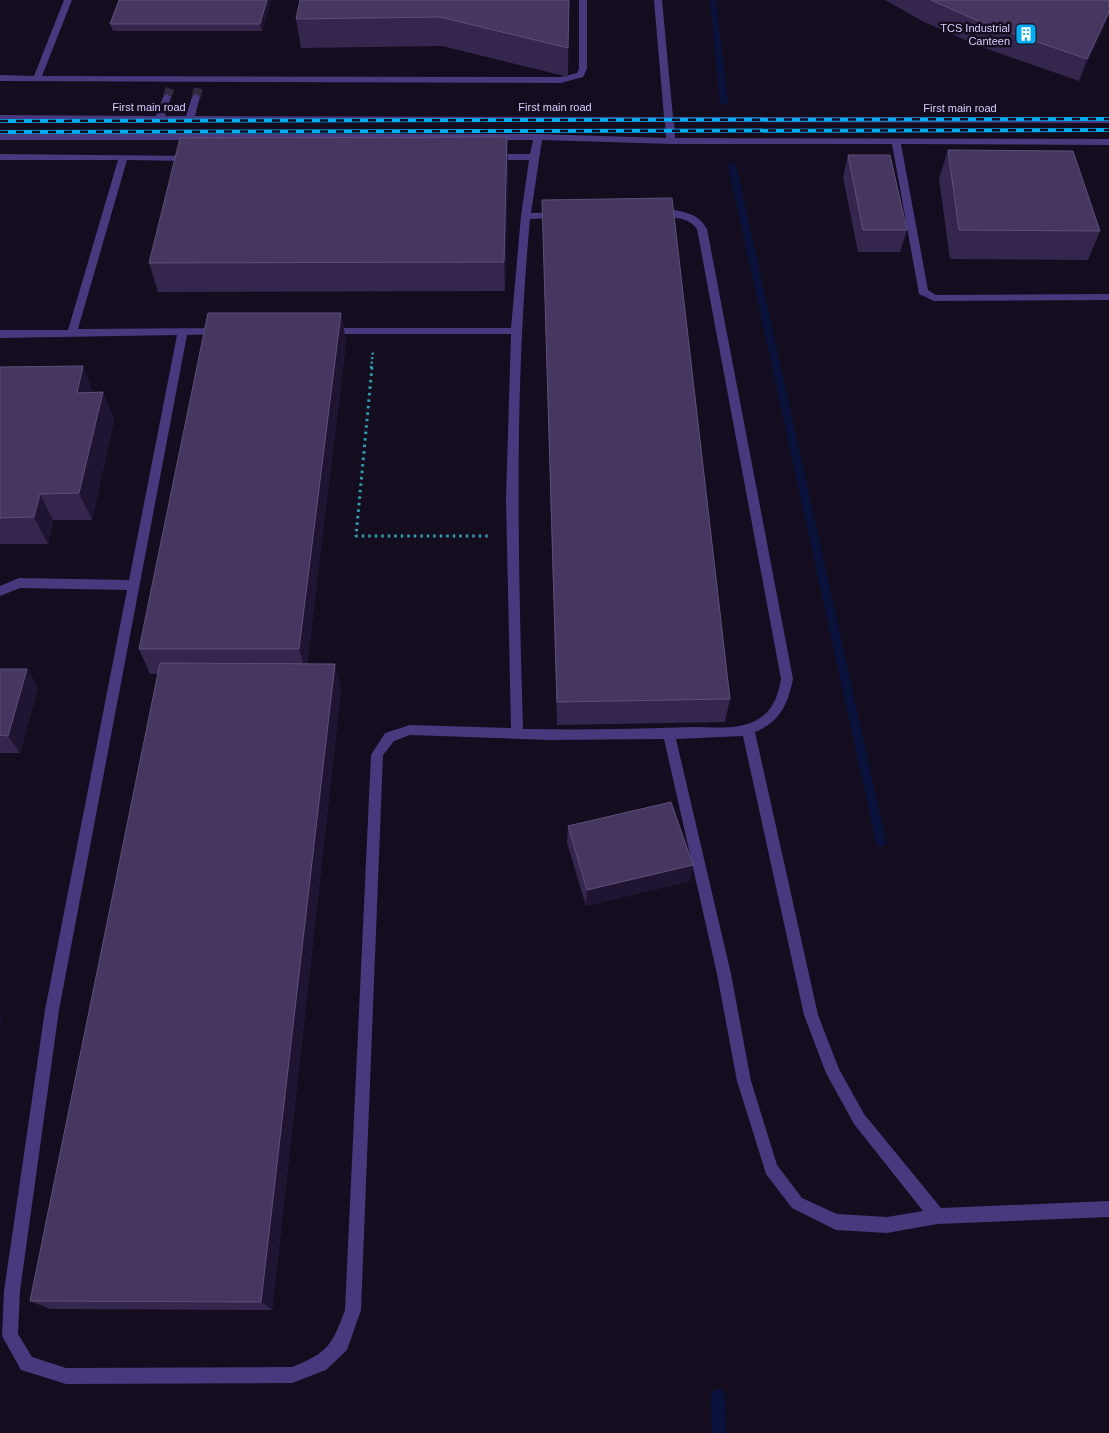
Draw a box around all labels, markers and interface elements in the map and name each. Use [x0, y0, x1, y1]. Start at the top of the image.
place label: TCS Industrial Canteen [940, 22, 1010, 47]
building icon: TCS Industrial Canteen [1014, 22, 1038, 46]
street label: First main road [112, 101, 186, 113]
street label: First main road [518, 101, 592, 113]
street label: First main road [923, 102, 997, 114]

